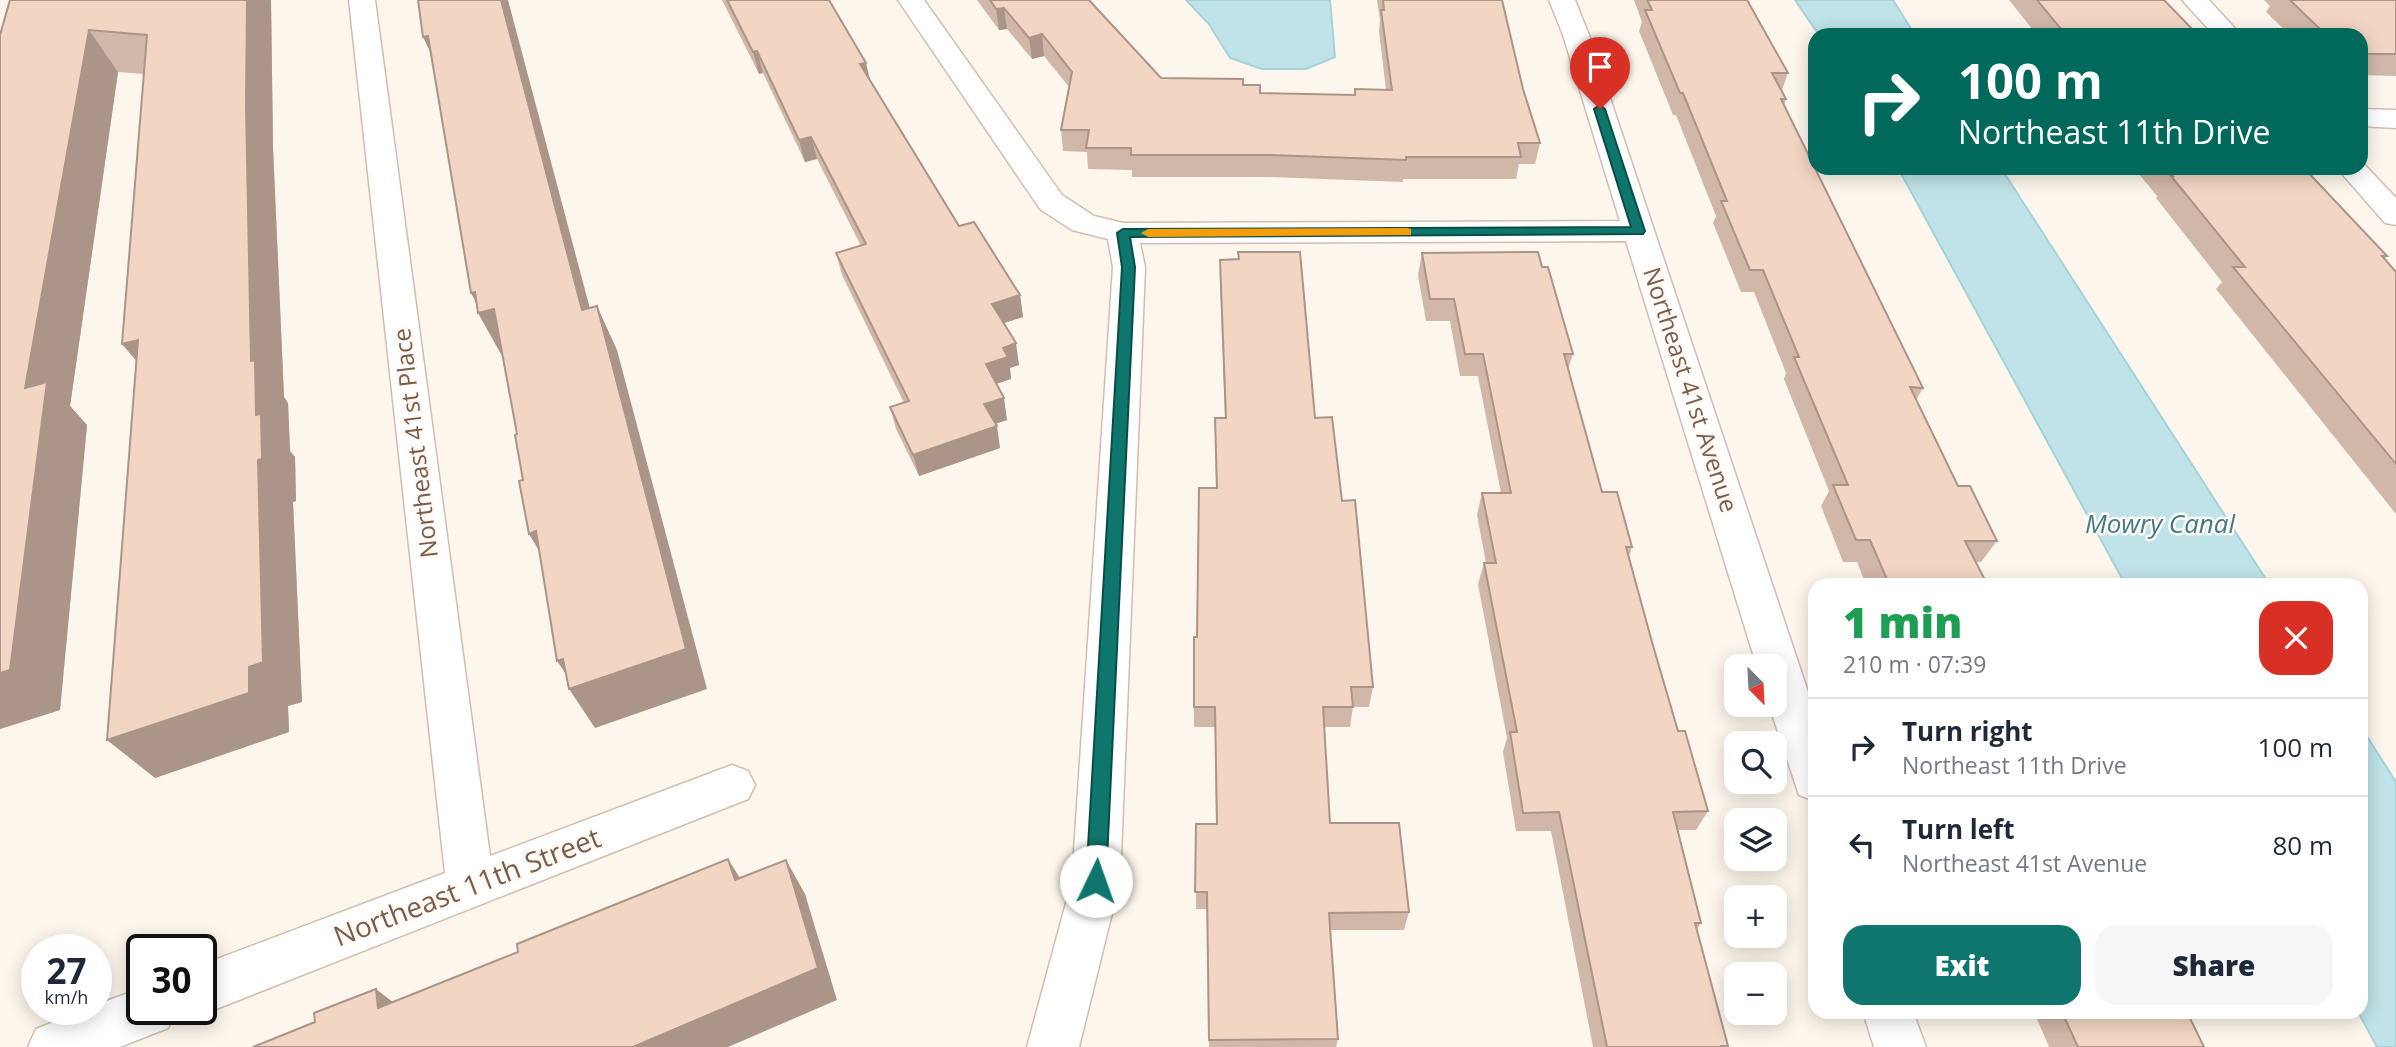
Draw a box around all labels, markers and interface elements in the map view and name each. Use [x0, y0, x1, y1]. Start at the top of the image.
pin [1570, 37, 1630, 109]
text: 100 m [1958, 47, 2103, 113]
icon: arrive [1581, 48, 1619, 86]
icon: right [1843, 56, 1934, 147]
text: Northeast 11th Drive [1958, 110, 2270, 153]
street label: Northeast 41st Avenue [1636, 263, 1747, 516]
street label: Northeast 41st Place [384, 326, 445, 560]
water label: Mowry Canal [2085, 505, 2237, 541]
text: 1 min [1843, 593, 1962, 650]
button: close [2259, 601, 2333, 675]
text: 210 m · 07:39 [1843, 648, 1986, 680]
north arrow [1724, 654, 1787, 718]
map controls [1724, 654, 1787, 1025]
text: Turn right [1902, 713, 2033, 749]
icon: right [1843, 728, 1881, 766]
text: 100 m [2258, 729, 2333, 765]
button: search [1724, 731, 1787, 794]
text: Northeast 11th Drive [1902, 749, 2127, 781]
button: layers [1724, 808, 1787, 871]
text: Turn left [1902, 811, 2014, 847]
street label: Northeast 11th Street [328, 818, 606, 955]
icon: left [1843, 826, 1881, 864]
text: 80 m [2272, 827, 2333, 863]
position arrow [1059, 844, 1133, 918]
text: Northeast 41st Avenue [1902, 847, 2147, 879]
button: + [1724, 885, 1787, 948]
button: Exit [1843, 925, 2081, 1005]
button: Share [2095, 925, 2333, 1005]
speed limit sign: 30 [126, 934, 217, 1025]
text: 27 [46, 947, 87, 994]
button: − [1724, 962, 1787, 1025]
text: km/h [45, 985, 88, 1009]

